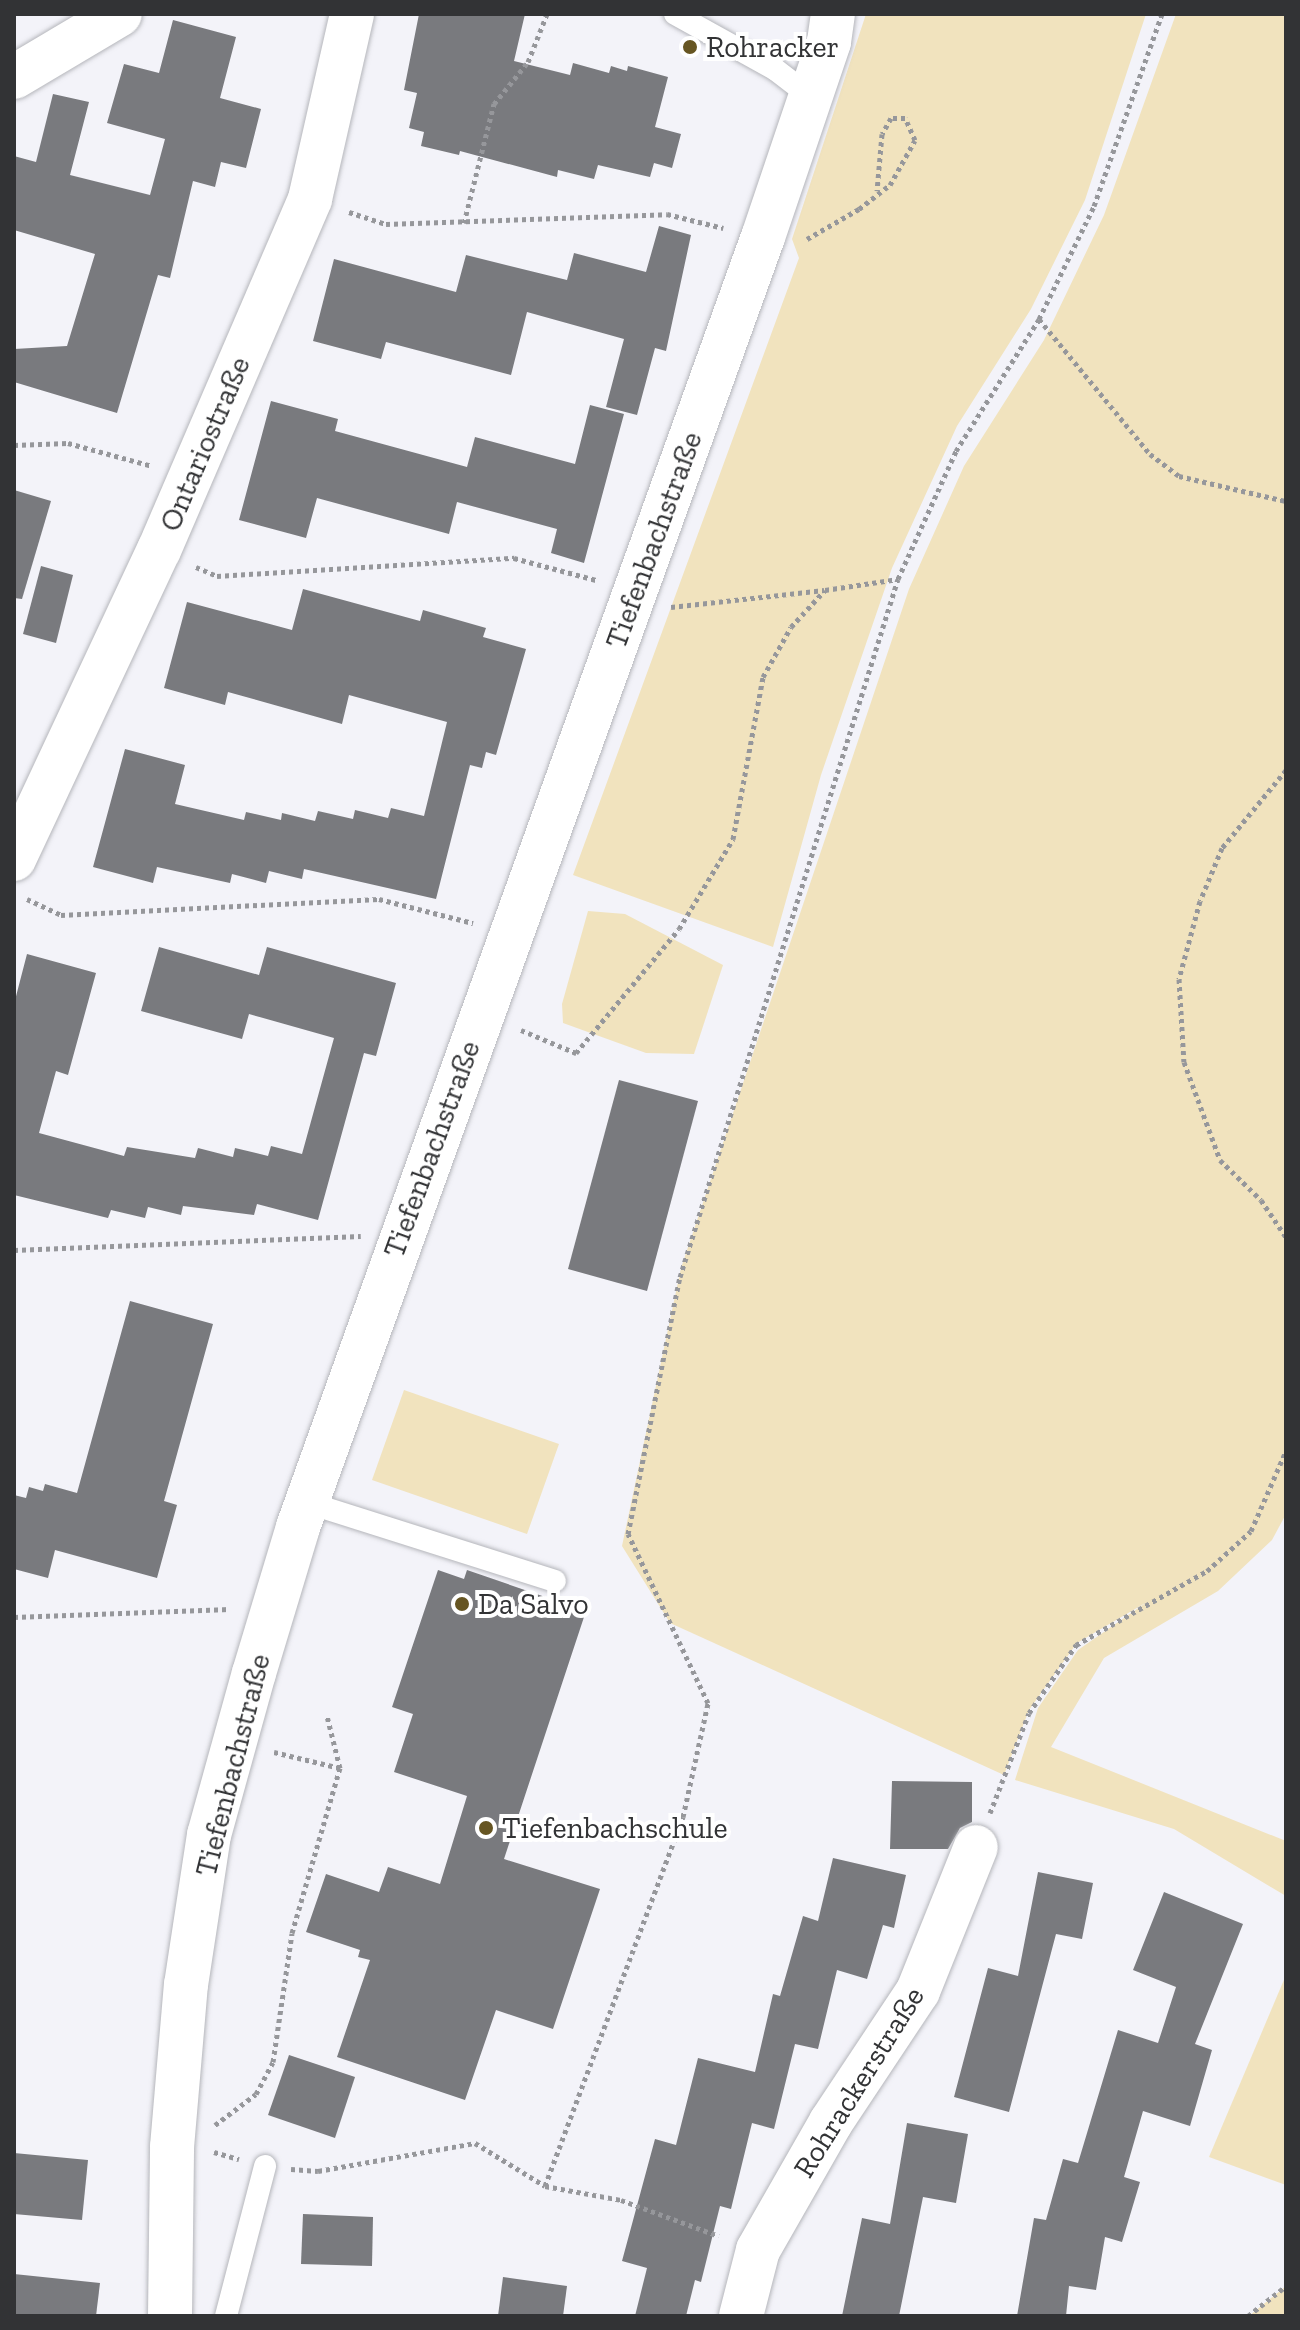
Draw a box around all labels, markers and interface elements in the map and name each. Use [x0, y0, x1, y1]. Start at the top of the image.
place label: Rohracker [706, 29, 839, 65]
marker: Rohracker [681, 38, 699, 56]
street label: Ontariostraße [152, 351, 258, 537]
street label: Tiefenbachstraße [598, 427, 710, 653]
street label: Tiefenbachstraße [376, 1036, 488, 1262]
place label: Da Salvo [478, 1586, 589, 1622]
marker: Da Salvo [453, 1595, 471, 1613]
street label: Tiefenbachstraße [188, 1650, 278, 1880]
place label: Tiefenbachschule [502, 1810, 728, 1846]
marker: Tiefenbachschule [477, 1819, 495, 1837]
street label: Rohrackerstraße [786, 1980, 932, 2184]

